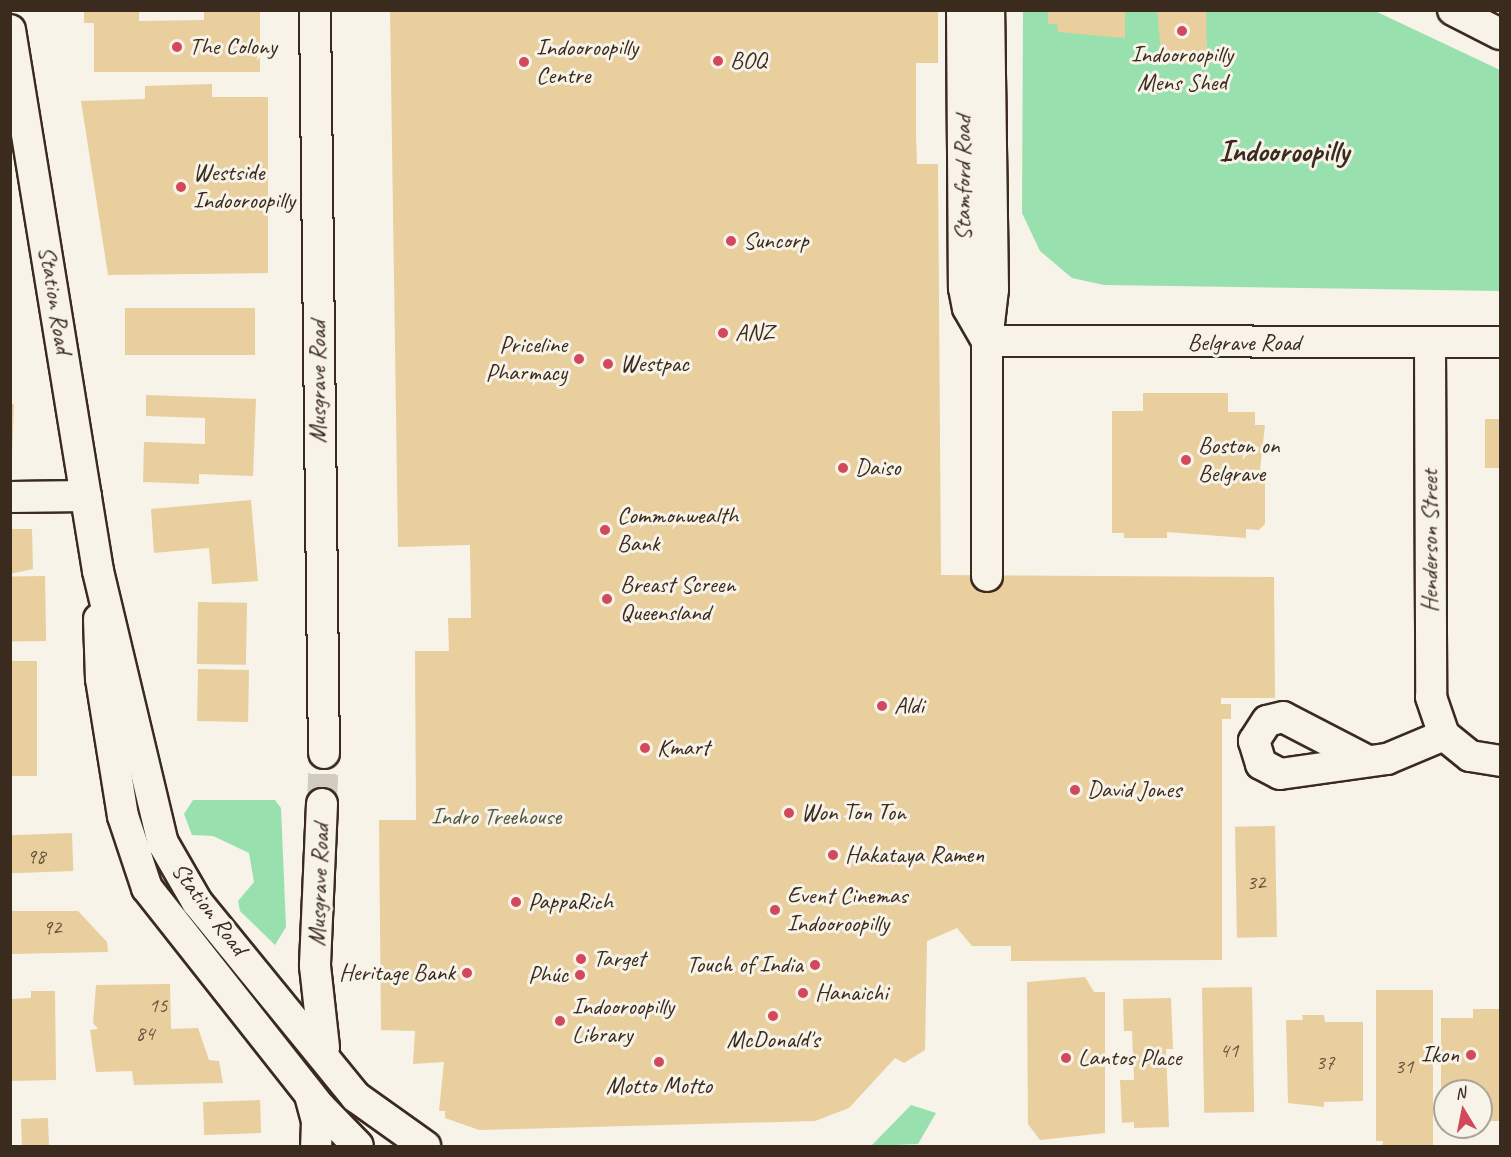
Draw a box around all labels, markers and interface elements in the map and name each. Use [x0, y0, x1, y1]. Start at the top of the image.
marker: Indooroopilly Mens Shed [1175, 24, 1189, 38]
place label: The Colony [189, 33, 277, 61]
place label: Indooroopilly Centre [536, 34, 638, 90]
marker: The Colony [170, 40, 184, 54]
place label: Indooroopilly Mens Shed [1131, 41, 1233, 97]
place label: BOQ [730, 47, 766, 75]
marker: BOQ [711, 54, 725, 68]
marker: Indooroopilly Centre [517, 55, 531, 69]
street label: Stamford Road [949, 116, 977, 240]
district label: Indooroopilly [1219, 133, 1349, 169]
place label: Westside Indooroopilly [193, 159, 295, 215]
marker: Westside Indooroopilly [174, 180, 188, 194]
place label: Suncorp [743, 227, 808, 255]
marker: Suncorp [724, 234, 738, 248]
street label: Station Road [32, 244, 78, 356]
place label: ANZ [735, 319, 774, 347]
street label: Musgrave Road [304, 321, 332, 443]
marker: ANZ [716, 326, 730, 340]
street label: Belgrave Road [1187, 329, 1301, 357]
place label: Priceline Pharmacy [486, 331, 567, 387]
place label: Westpac [620, 350, 689, 378]
marker: Priceline Pharmacy [572, 352, 586, 366]
marker: Westpac [601, 357, 615, 371]
place label: Boston on Belgrave [1198, 432, 1279, 488]
marker: Boston on Belgrave [1179, 453, 1193, 467]
place label: Daiso [855, 454, 901, 482]
marker: Daiso [836, 461, 850, 475]
street label: Henderson Street [1416, 469, 1444, 613]
place label: Commonwealth Bank [617, 502, 738, 558]
marker: Commonwealth Bank [598, 523, 612, 537]
place label: Breast Screen Queensland [620, 571, 735, 627]
marker: Breast Screen Queensland [598, 590, 616, 608]
place label: Aldi [894, 692, 924, 720]
marker: Aldi [875, 699, 889, 713]
place label: Kmart [657, 734, 709, 762]
marker: Kmart [638, 741, 652, 755]
place label: David Jones [1087, 776, 1181, 804]
marker: David Jones [1068, 783, 1082, 797]
place label: Won Ton Ton [801, 799, 905, 827]
park label: Indro Treehouse [431, 803, 561, 831]
marker: Won Ton Ton [782, 806, 796, 820]
street label: Musgrave Road [302, 823, 336, 947]
place label: Hakataya Ramen [845, 841, 985, 869]
house number: 98 [27, 843, 45, 869]
marker: Hakataya Ramen [826, 848, 840, 862]
street label: Station Road [165, 857, 253, 961]
house number: 32 [1247, 869, 1265, 895]
place label: Event Cinemas Indooroopilly [787, 882, 907, 938]
place label: PappaRich [528, 888, 613, 916]
marker: PappaRich [509, 895, 523, 909]
marker: Event Cinemas Indooroopilly [768, 903, 782, 917]
house number: 92 [43, 914, 61, 940]
place label: Target [593, 945, 645, 973]
place label: Touch of India [687, 951, 803, 979]
marker: Target [574, 952, 588, 966]
marker: Touch of India [808, 958, 822, 972]
place label: Heritage Bank [338, 959, 455, 987]
place label: Phúc [528, 961, 568, 989]
marker: Heritage Bank [460, 966, 474, 980]
marker: Phúc [573, 968, 587, 982]
place label: Hanaichi [815, 979, 888, 1007]
marker: Hanaichi [796, 986, 810, 1000]
house number: 15 [149, 992, 167, 1018]
place label: Indooroopilly Library [572, 993, 674, 1049]
marker: McDonald's [766, 1009, 780, 1023]
marker: Indooroopilly Library [553, 1014, 567, 1028]
house number: 84 [136, 1020, 154, 1046]
place label: McDonald's [726, 1026, 820, 1054]
house number: 41 [1220, 1037, 1238, 1063]
place label: Ikon [1421, 1041, 1459, 1069]
place label: Lantos Place [1078, 1044, 1182, 1072]
marker: Ikon [1464, 1048, 1478, 1062]
house number: 37 [1316, 1049, 1334, 1075]
marker: Lantos Place [1059, 1051, 1073, 1065]
house number: 31 [1395, 1053, 1413, 1079]
marker: Motto Motto [652, 1055, 666, 1069]
place label: Motto Motto [606, 1072, 712, 1100]
north arrow [1433, 1079, 1493, 1139]
text: N [1454, 1083, 1467, 1104]

